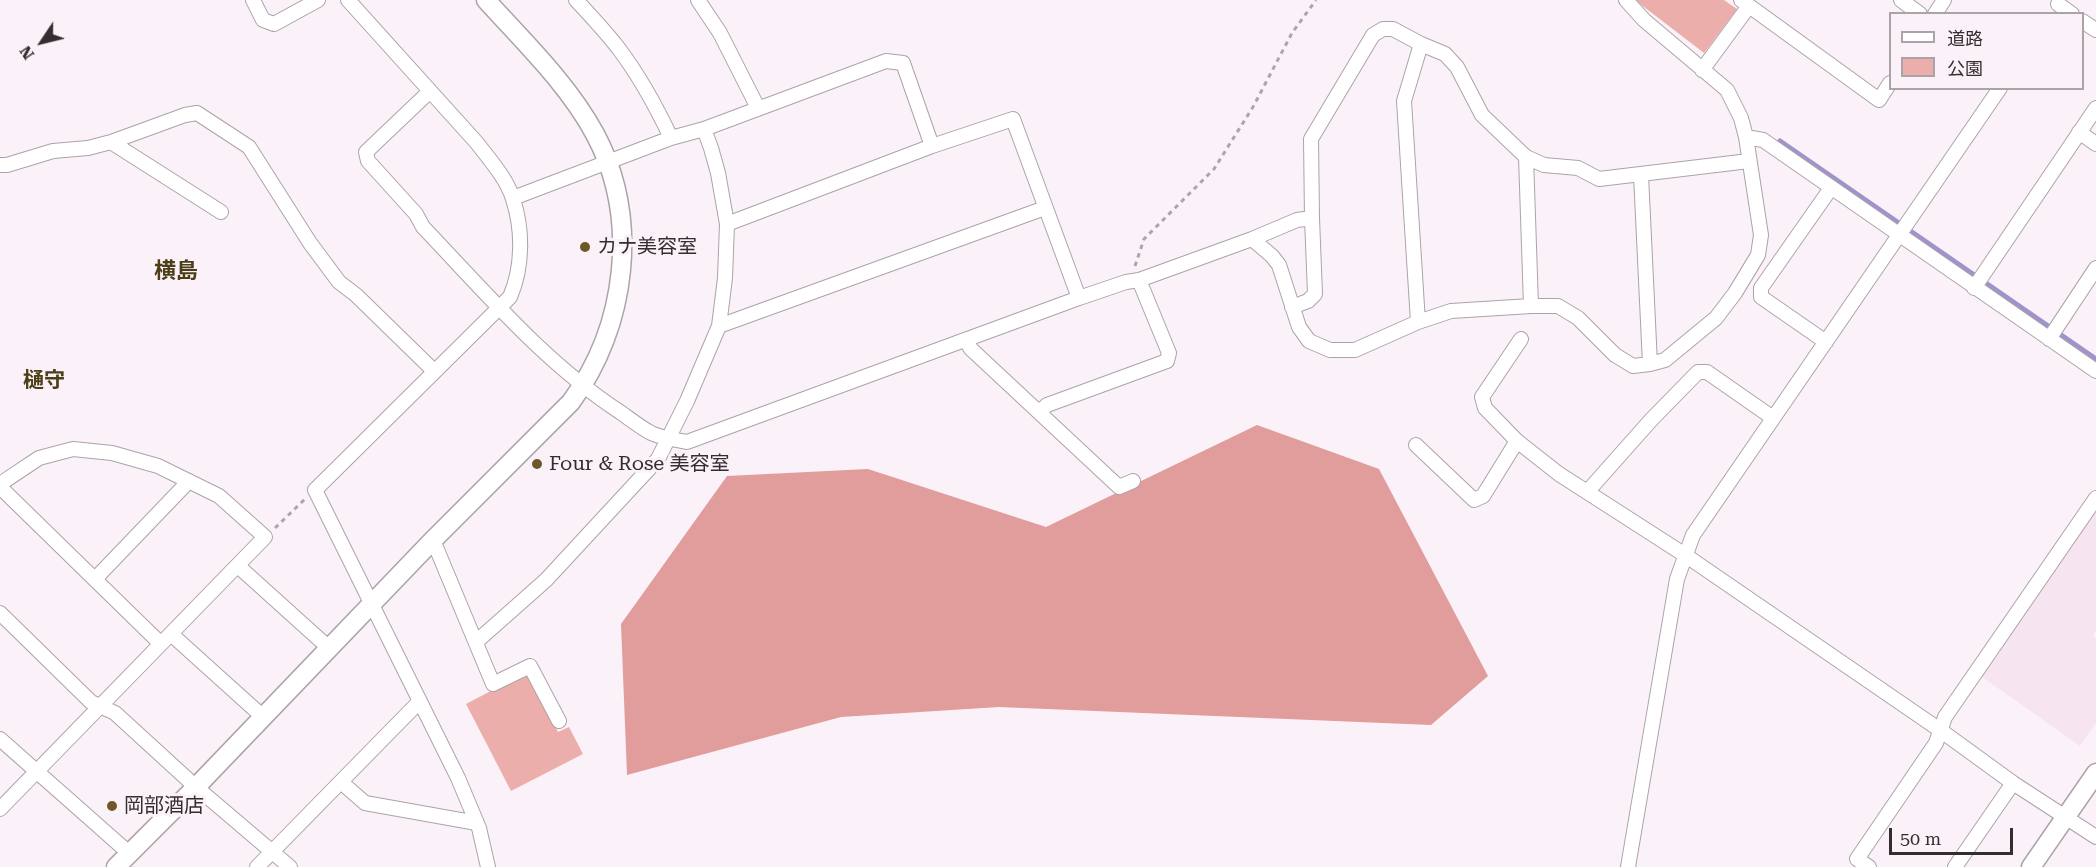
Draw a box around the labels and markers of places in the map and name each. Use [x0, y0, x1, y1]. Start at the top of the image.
place label: カナ美容室 [597, 235, 697, 259]
marker: カナ美容室 [578, 240, 592, 254]
place label: Four & Rose 美容室 [549, 452, 729, 476]
marker: Four & Rose 美容室 [530, 457, 544, 471]
place label: 岡部酒店 [124, 794, 204, 818]
marker: 岡部酒店 [105, 799, 119, 813]

